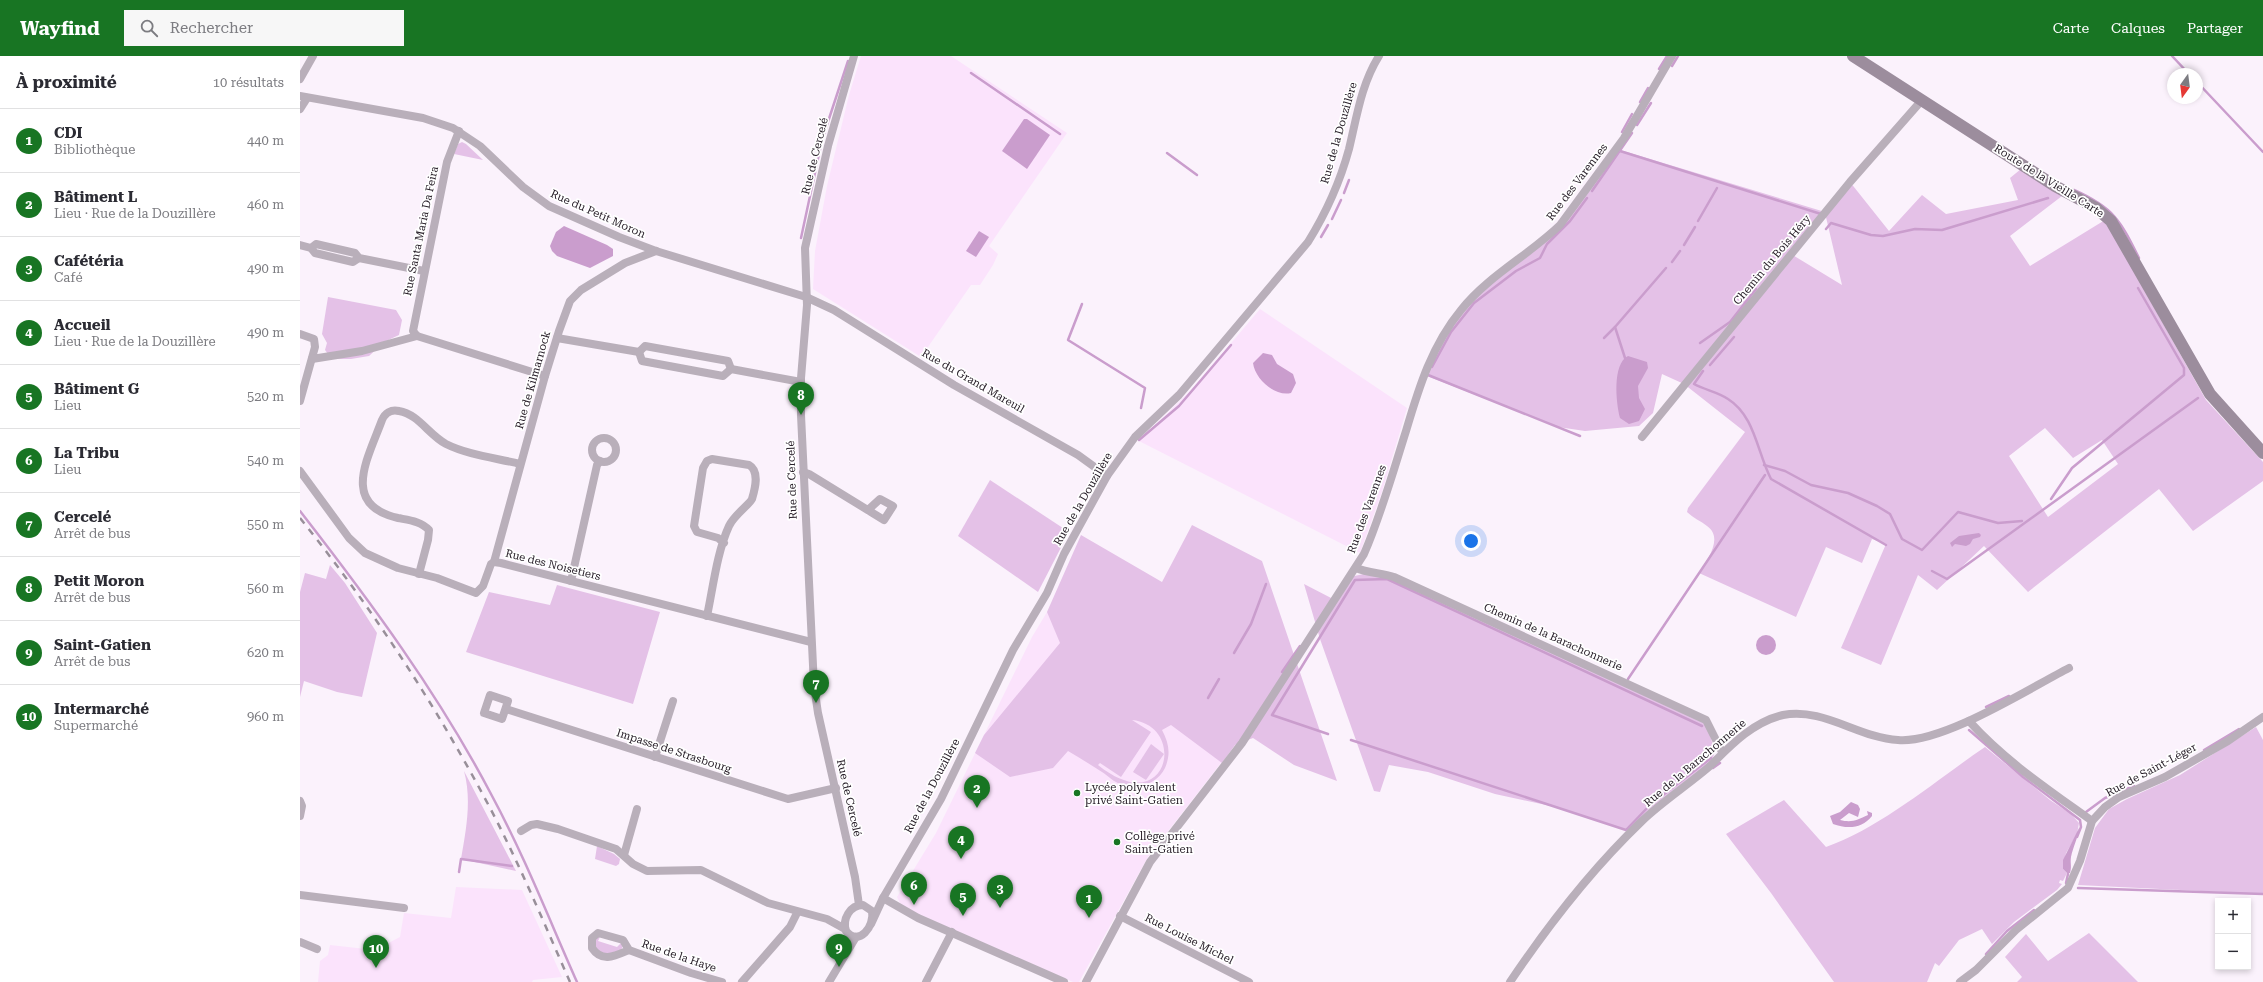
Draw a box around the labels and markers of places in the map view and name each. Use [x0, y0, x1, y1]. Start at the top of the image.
pin: 8 [788, 382, 814, 415]
pin: 7 [803, 670, 829, 703]
pin: 2 [964, 775, 990, 808]
place label: Lycée polyvalent privé Saint-Gatien [1085, 781, 1183, 807]
marker: Lycée polyvalent privé Saint-Gatien [1072, 788, 1082, 798]
pin: 4 [948, 826, 974, 859]
place label: Collège privé Saint-Gatien [1125, 830, 1195, 856]
marker: Collège privé Saint-Gatien [1112, 837, 1122, 847]
pin: 6 [901, 872, 927, 905]
pin: 3 [987, 875, 1013, 908]
pin: 5 [950, 883, 976, 916]
pin: 1 [1076, 885, 1102, 918]
pin: 9 [826, 934, 852, 967]
pin: 10 [363, 935, 389, 968]

